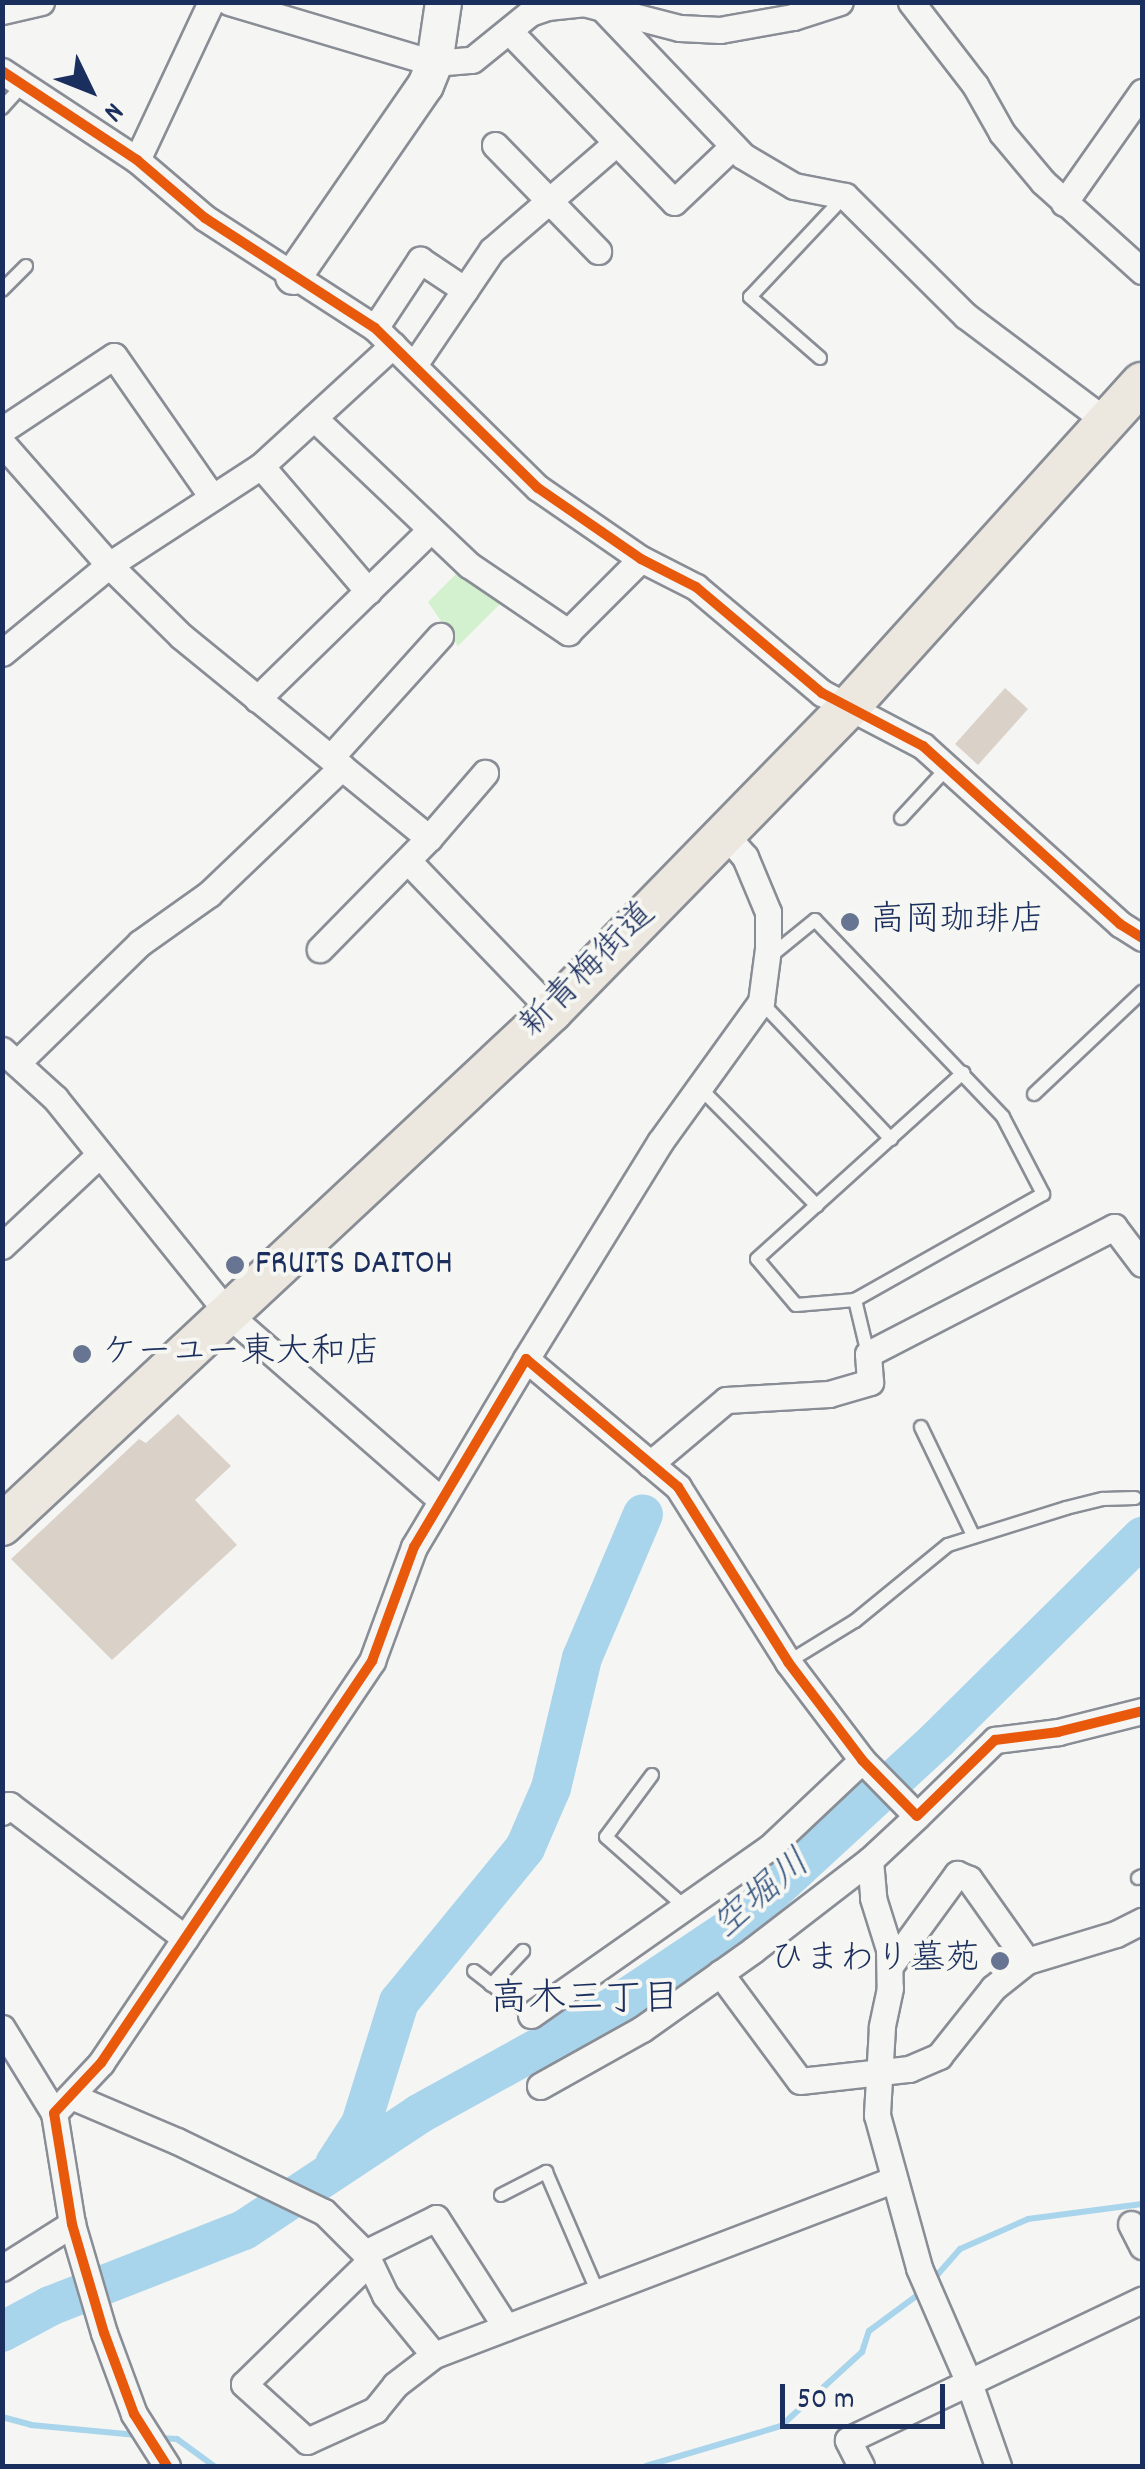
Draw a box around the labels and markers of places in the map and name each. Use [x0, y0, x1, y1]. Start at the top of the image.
place label: 高岡珈琲店 [870, 901, 1045, 943]
marker: 高岡珈琲店 [839, 911, 861, 933]
place label: FRUITS DAITOH [255, 1244, 453, 1286]
marker: FRUITS DAITOH [224, 1254, 246, 1276]
place label: ケーユー東大和店 [102, 1333, 381, 1375]
marker: ケーユー東大和店 [71, 1343, 93, 1365]
place label: ひまわり墓苑 [770, 1940, 980, 1982]
marker: ひまわり墓苑 [989, 1950, 1011, 1972]

